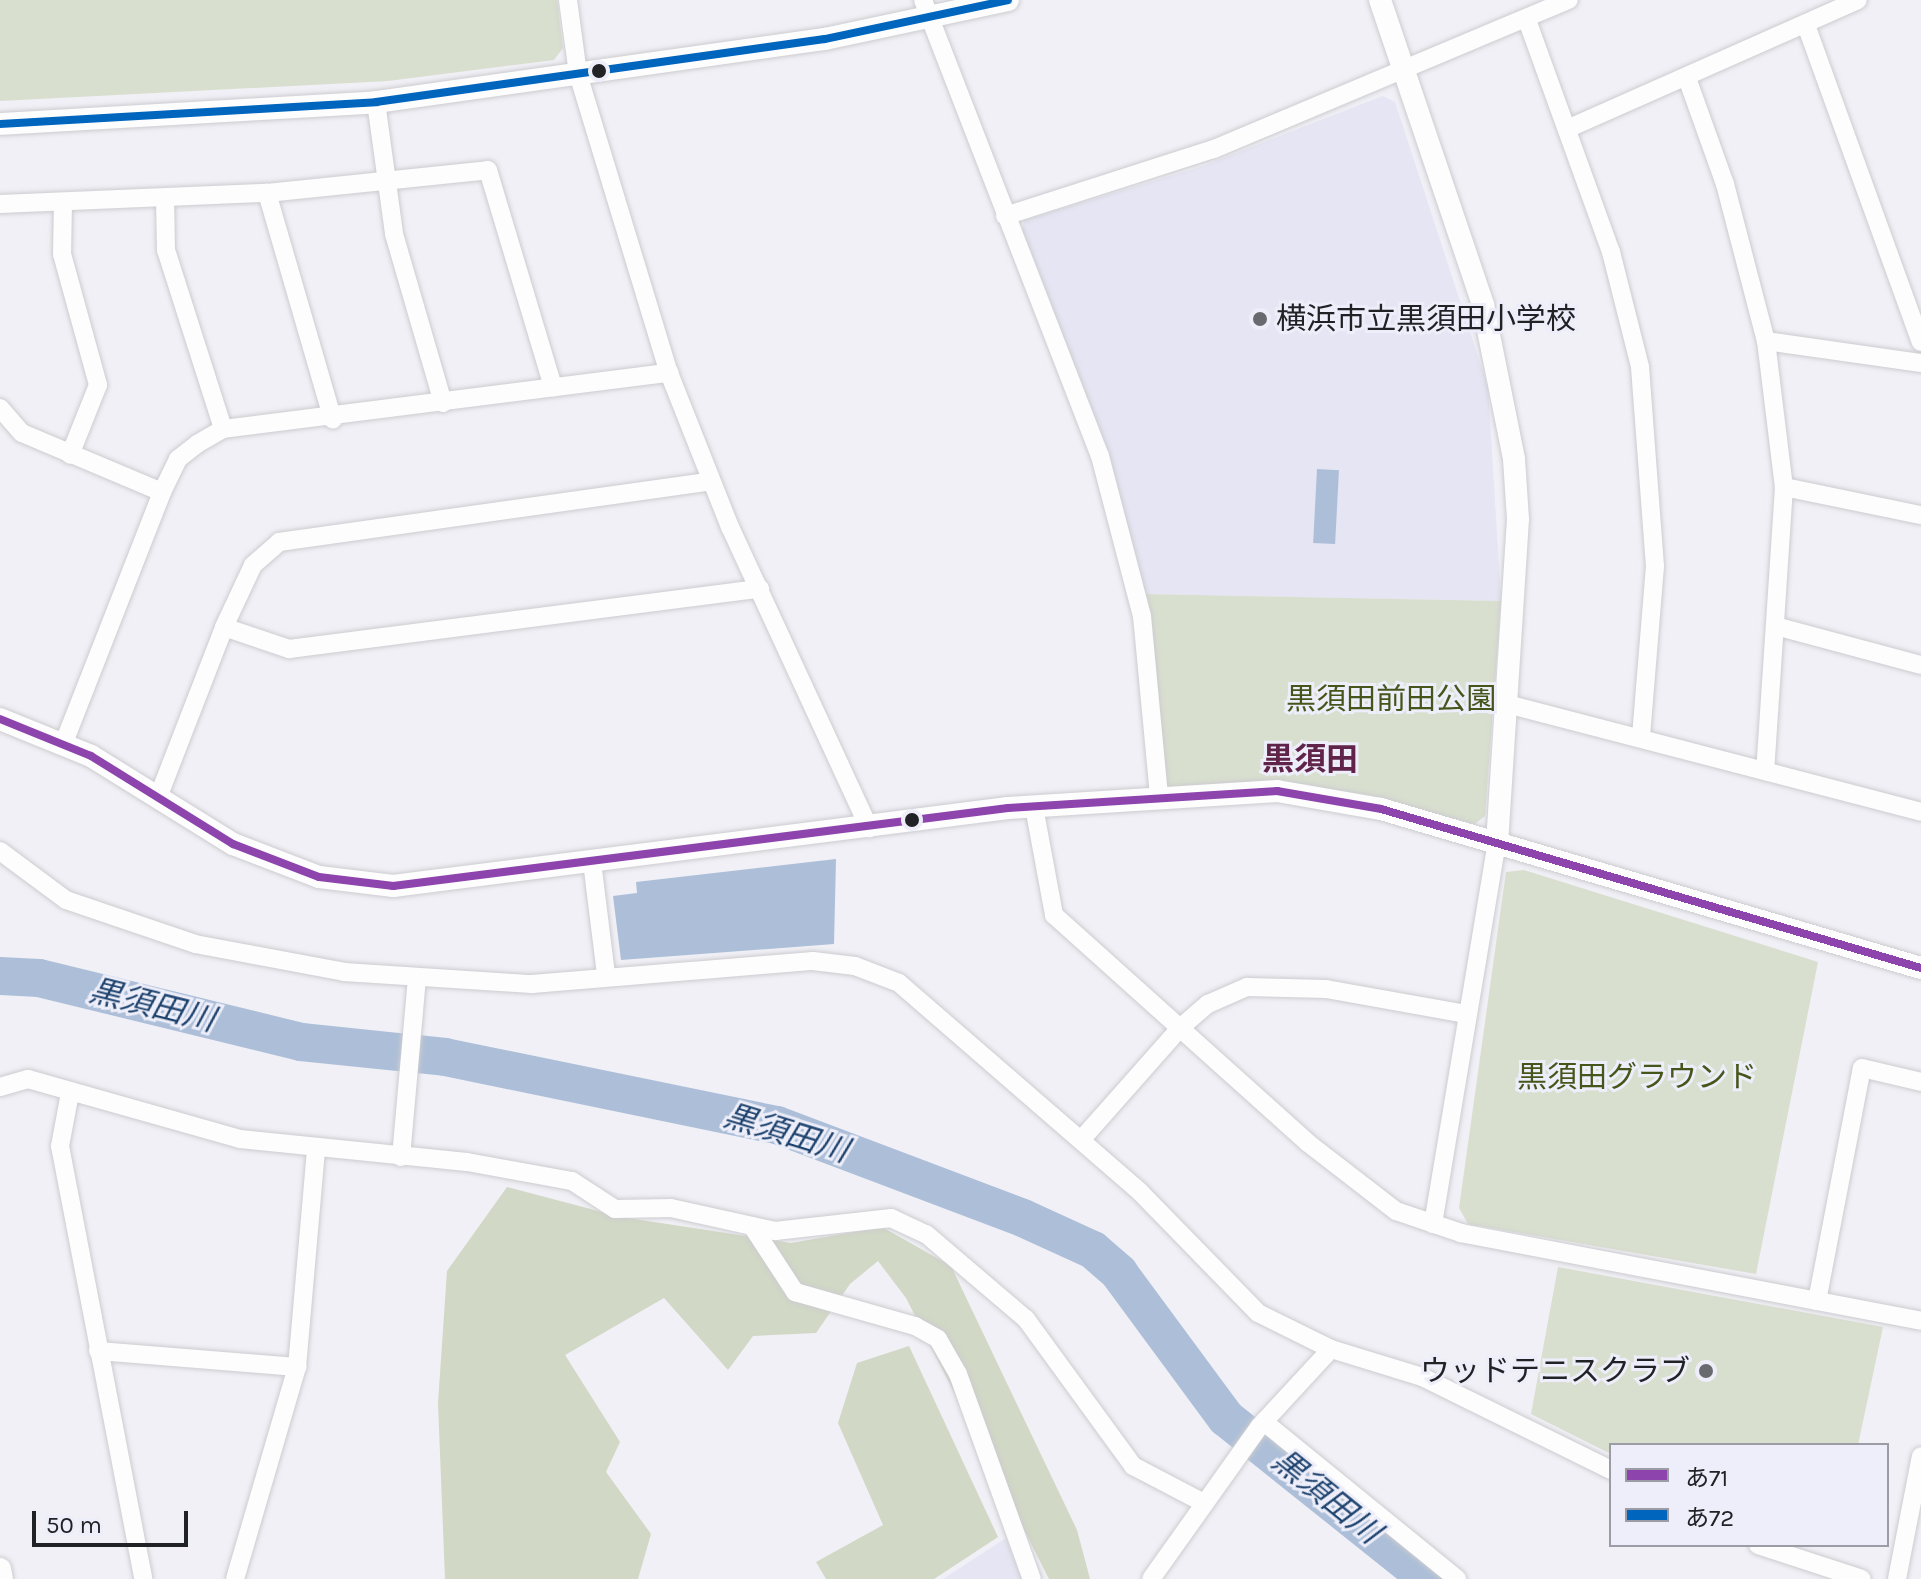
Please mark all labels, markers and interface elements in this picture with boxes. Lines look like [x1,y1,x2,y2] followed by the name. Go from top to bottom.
[591,63,607,79] unlabelled marker
[1276,301,1576,337] place label: 横浜市立黒須田小学校
[1251,310,1269,328] marker: 横浜市立黒須田小学校
[1286,681,1496,717] park label: 黒須田前田公園
[1262,741,1358,779] district label: 黒須田
[904,812,920,828] unlabelled marker
[85,972,219,1040] water label: 黒須田川
[1517,1059,1757,1095] park label: 黒須田グラウンド
[719,1097,853,1171] water label: 黒須田川
[1420,1353,1690,1389] place label: ウッドテニスクラブ
[1697,1362,1715,1380] marker: ウッドテニスクラブ
[1264,1442,1388,1552] water label: 黒須田川
[1609,1443,1889,1547] legend
[1685,1464,1728,1492] text: あ71
[36,1495,192,1545] scale bar
[1685,1504,1734,1532] text: あ72
[46,1511,102,1539] text: 50 m

